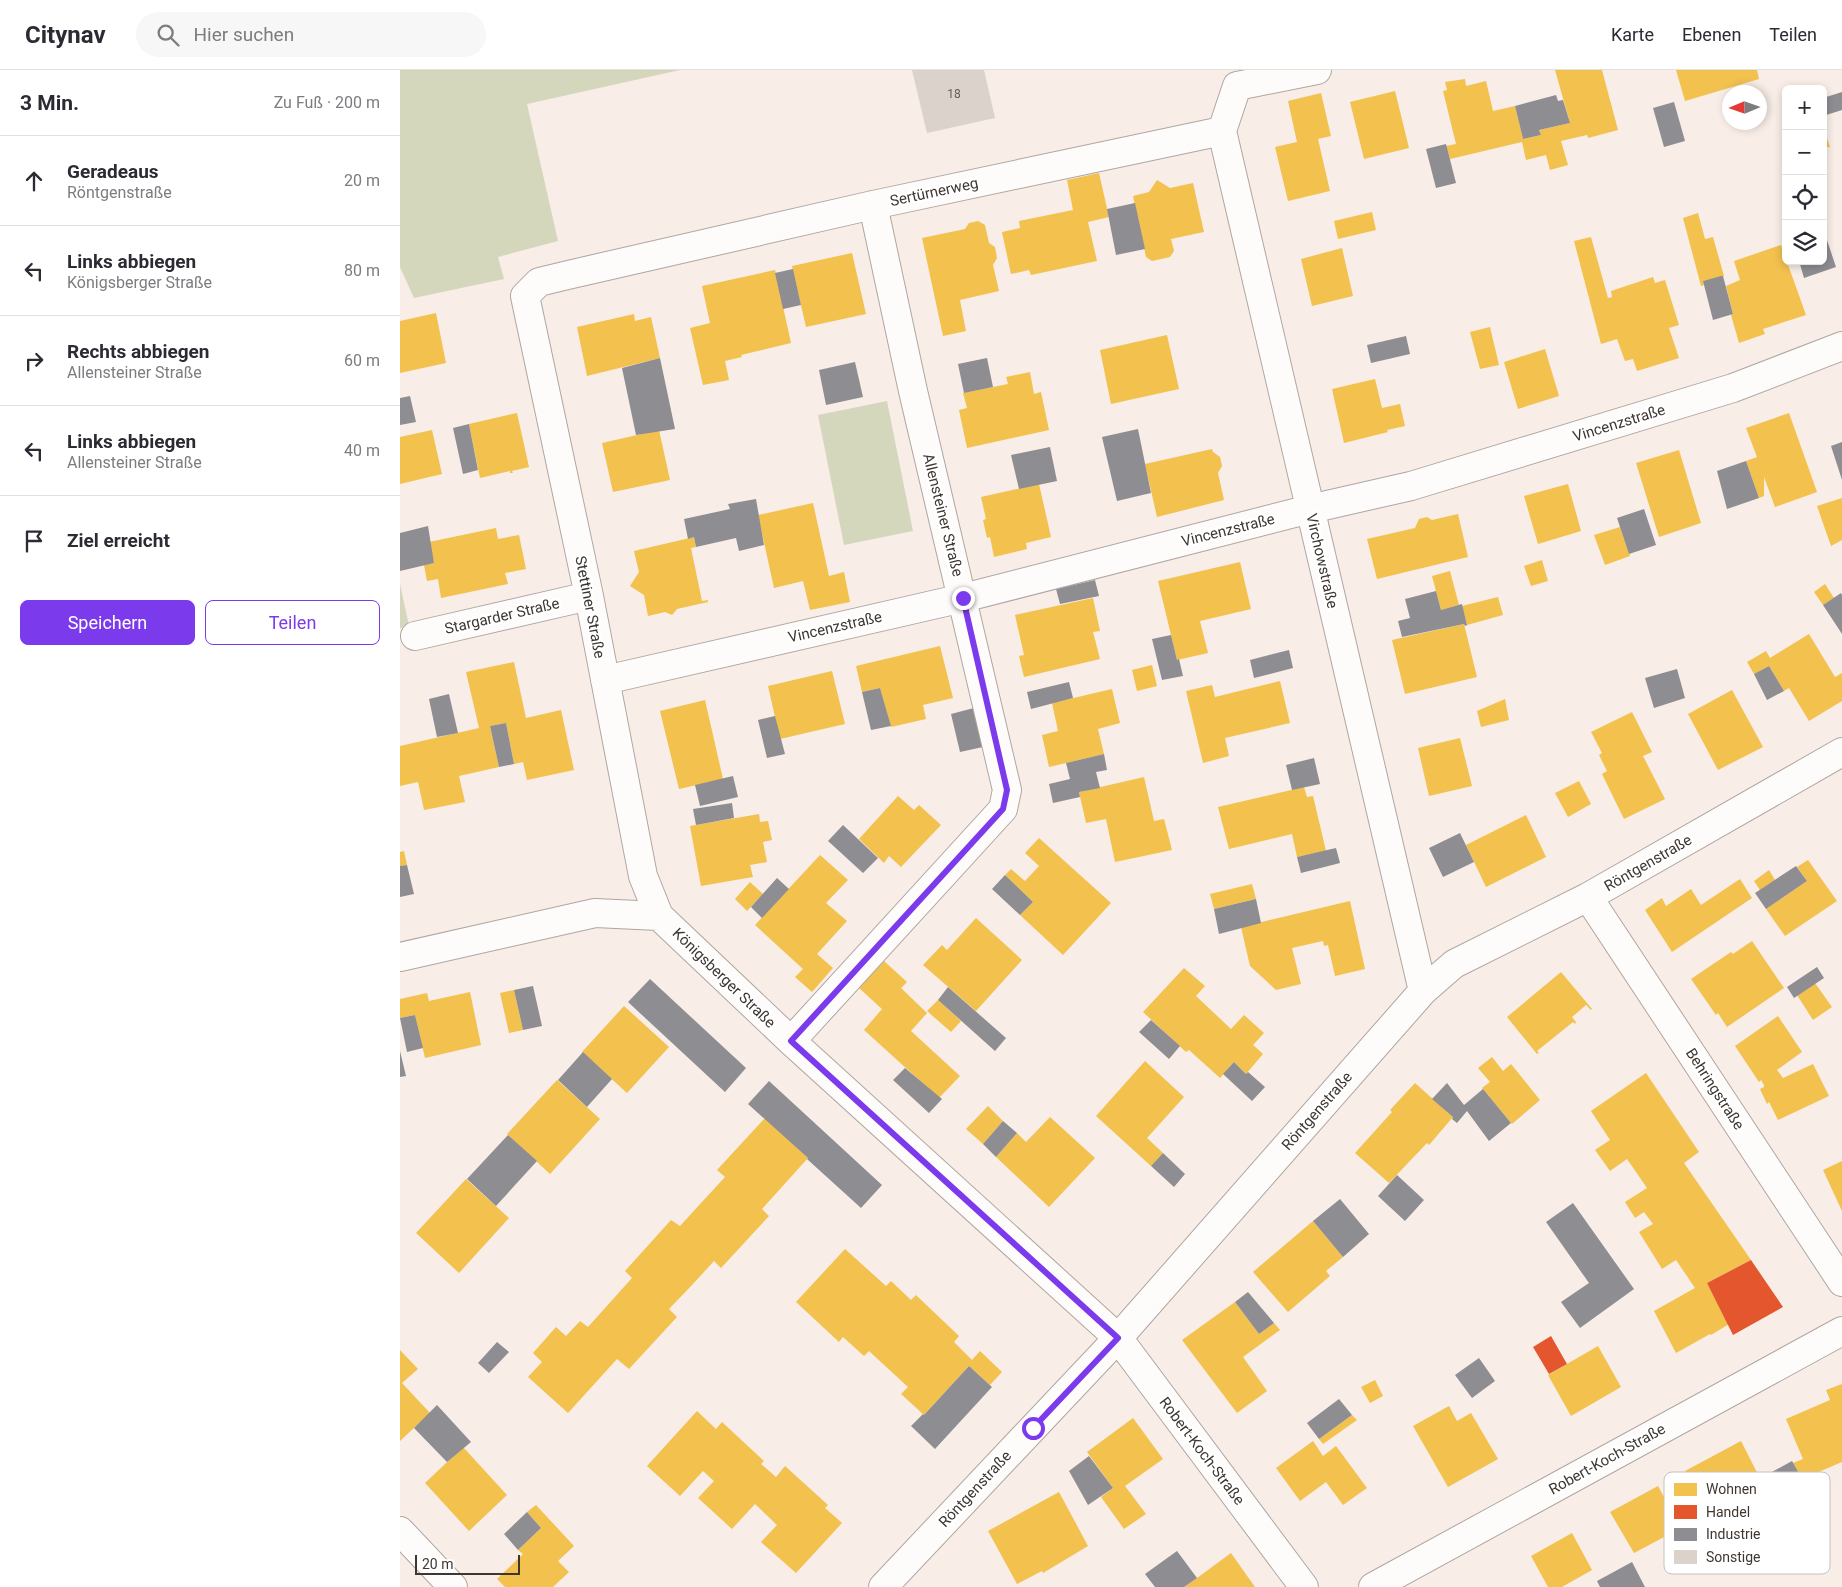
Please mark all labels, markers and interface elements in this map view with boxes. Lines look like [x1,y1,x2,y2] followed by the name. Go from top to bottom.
[136,12,486,57] search box
[25,21,106,49] text: Citynav
[154,21,182,49] icon: search
[194,23,294,46] text: Hier suchen
[1611,24,1654,45] text: Karte
[1682,24,1741,45] text: Ebenen
[1769,24,1817,45] text: Teilen
[1722,85,1767,130] north arrow
[1782,85,1827,265] map controls
[1782,85,1827,130] button: +
[947,87,961,101] house number: 18
[20,91,79,115] text: 3 Min.
[274,93,380,112] text: Zu Fuß · 200 m
[1782,130,1827,175] button: −
[67,160,159,183] text: Geradeaus
[20,167,48,195] icon: ahead
[344,171,380,190] text: 20 m
[888,174,980,210] street label: Sertürnerweg
[1782,175,1827,220] button: locate
[67,183,172,202] text: Röntgenstraße
[1782,220,1827,265] button: layers
[67,250,196,273] text: Links abbiegen
[20,257,48,285] icon: left
[344,261,380,280] text: 80 m
[67,273,212,292] text: Königsberger Straße
[67,340,209,363] text: Rechts abbiegen
[20,347,48,375] icon: right
[344,351,380,370] text: 60 m
[67,363,202,382] text: Allensteiner Straße
[1571,400,1667,446] street label: Vincenzstraße
[67,430,196,453] text: Links abbiegen
[20,437,48,465] icon: left
[344,441,380,460] text: 40 m
[919,452,967,578] street label: Allensteiner Straße
[67,453,202,472] text: Allensteiner Straße
[1179,510,1277,550] street label: Vincenzstraße
[1302,512,1342,610] street label: Virchowstraße
[20,527,48,555] icon: arrive
[67,529,170,552] text: Ziel erreicht
[571,554,609,660] street label: Stettiner Straße
[952,587,975,610] route end
[443,594,561,638] street label: Stargarder Straße
[20,600,195,645] button: Speichern
[205,600,380,645] button: Teilen
[786,607,884,647] street label: Vincenzstraße
[1601,831,1695,895] street label: Röntgenstraße
[669,924,779,1032] street label: Königsberger Straße
[1682,1045,1748,1133] street label: Behringstraße
[1278,1068,1356,1154] street label: Röntgenstraße
[1156,1394,1248,1509] street label: Robert-Koch-Straße
[1022,1417,1045,1440] route start
[1546,1420,1668,1498] street label: Robert-Koch-Straße
[935,1447,1015,1531] street label: Röntgenstraße
[1664,1472,1830,1574] legend
[1706,1481,1757,1497] text: Wohnen
[1706,1504,1750,1520] text: Handel
[1706,1526,1761,1542] text: Industrie
[1706,1549,1761,1565] text: Sonstige
[415,1552,520,1575] scale bar
[422,1556,454,1572] text: 20 m

